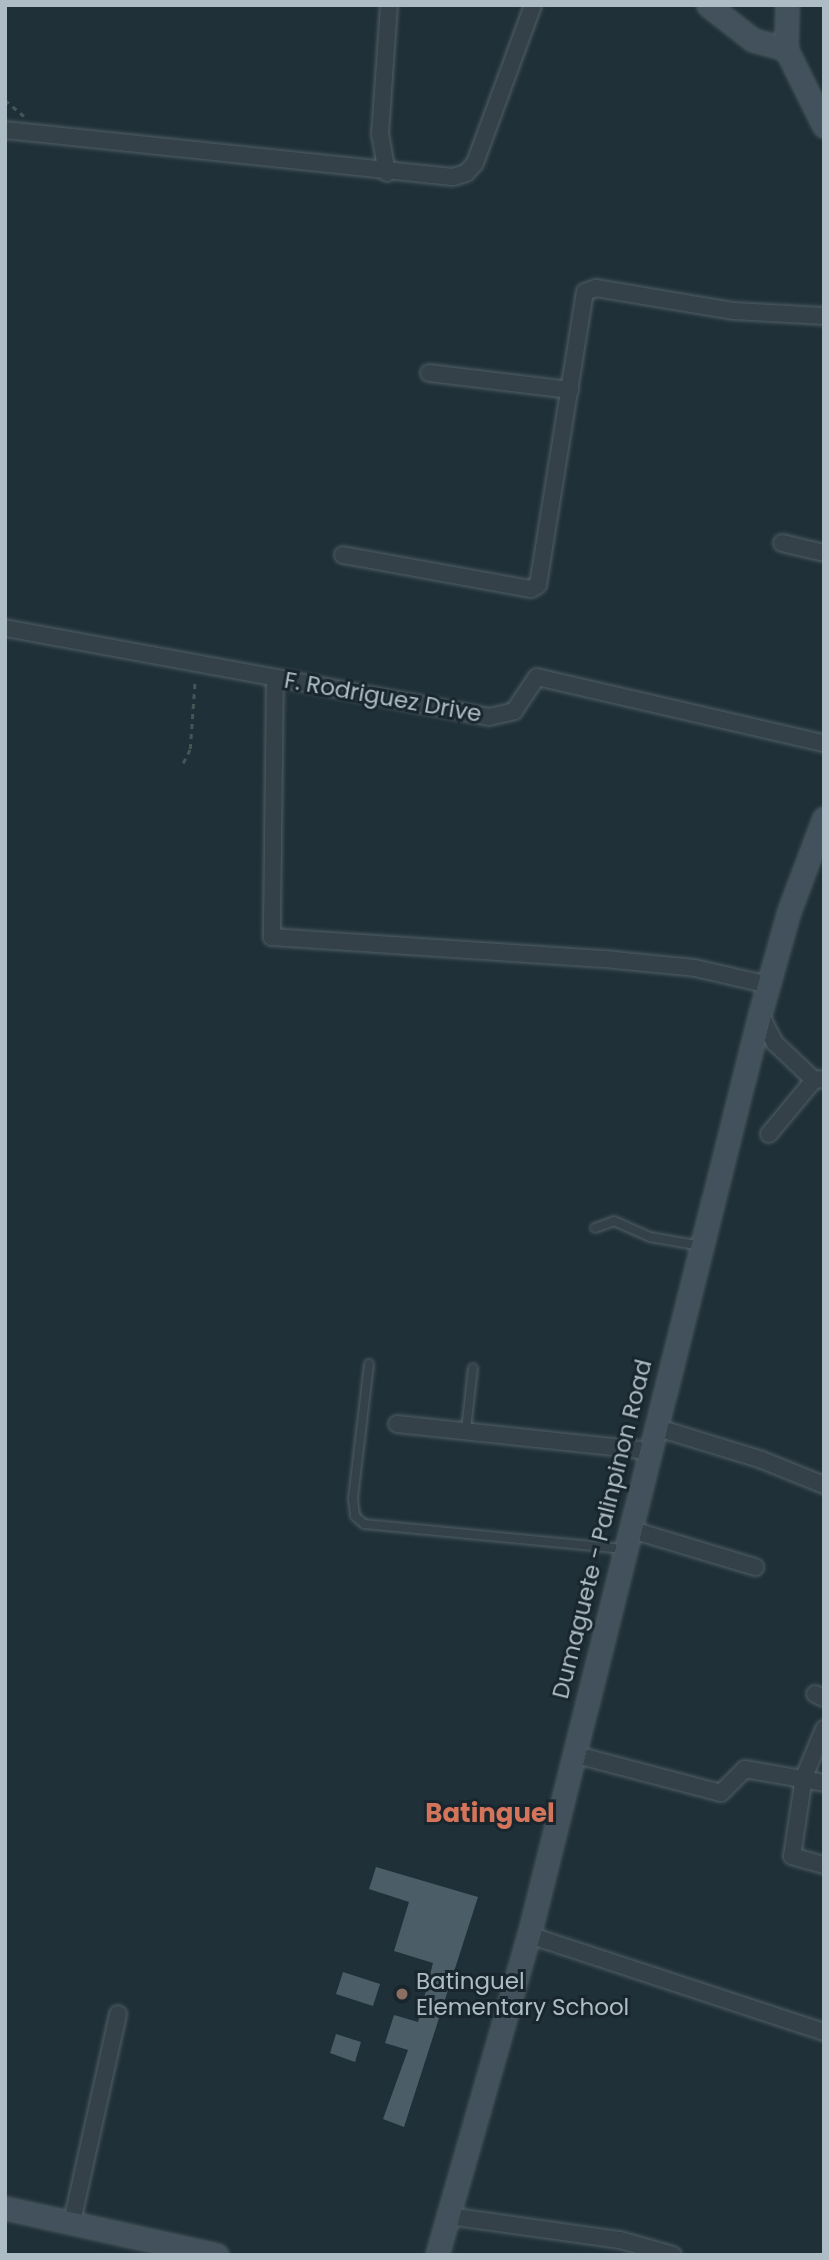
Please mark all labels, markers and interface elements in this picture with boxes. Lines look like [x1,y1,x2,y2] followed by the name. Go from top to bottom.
[282,666,484,728] street label: F. Rodriguez Drive
[546,1357,658,1701] street label: Dumaguete - Palinpinon Road
[425,1798,555,1830] district label: Batinguel
[416,1967,629,2021] place label: Batinguel Elementary School
[394,1986,410,2002] marker: Batinguel Elementary School

